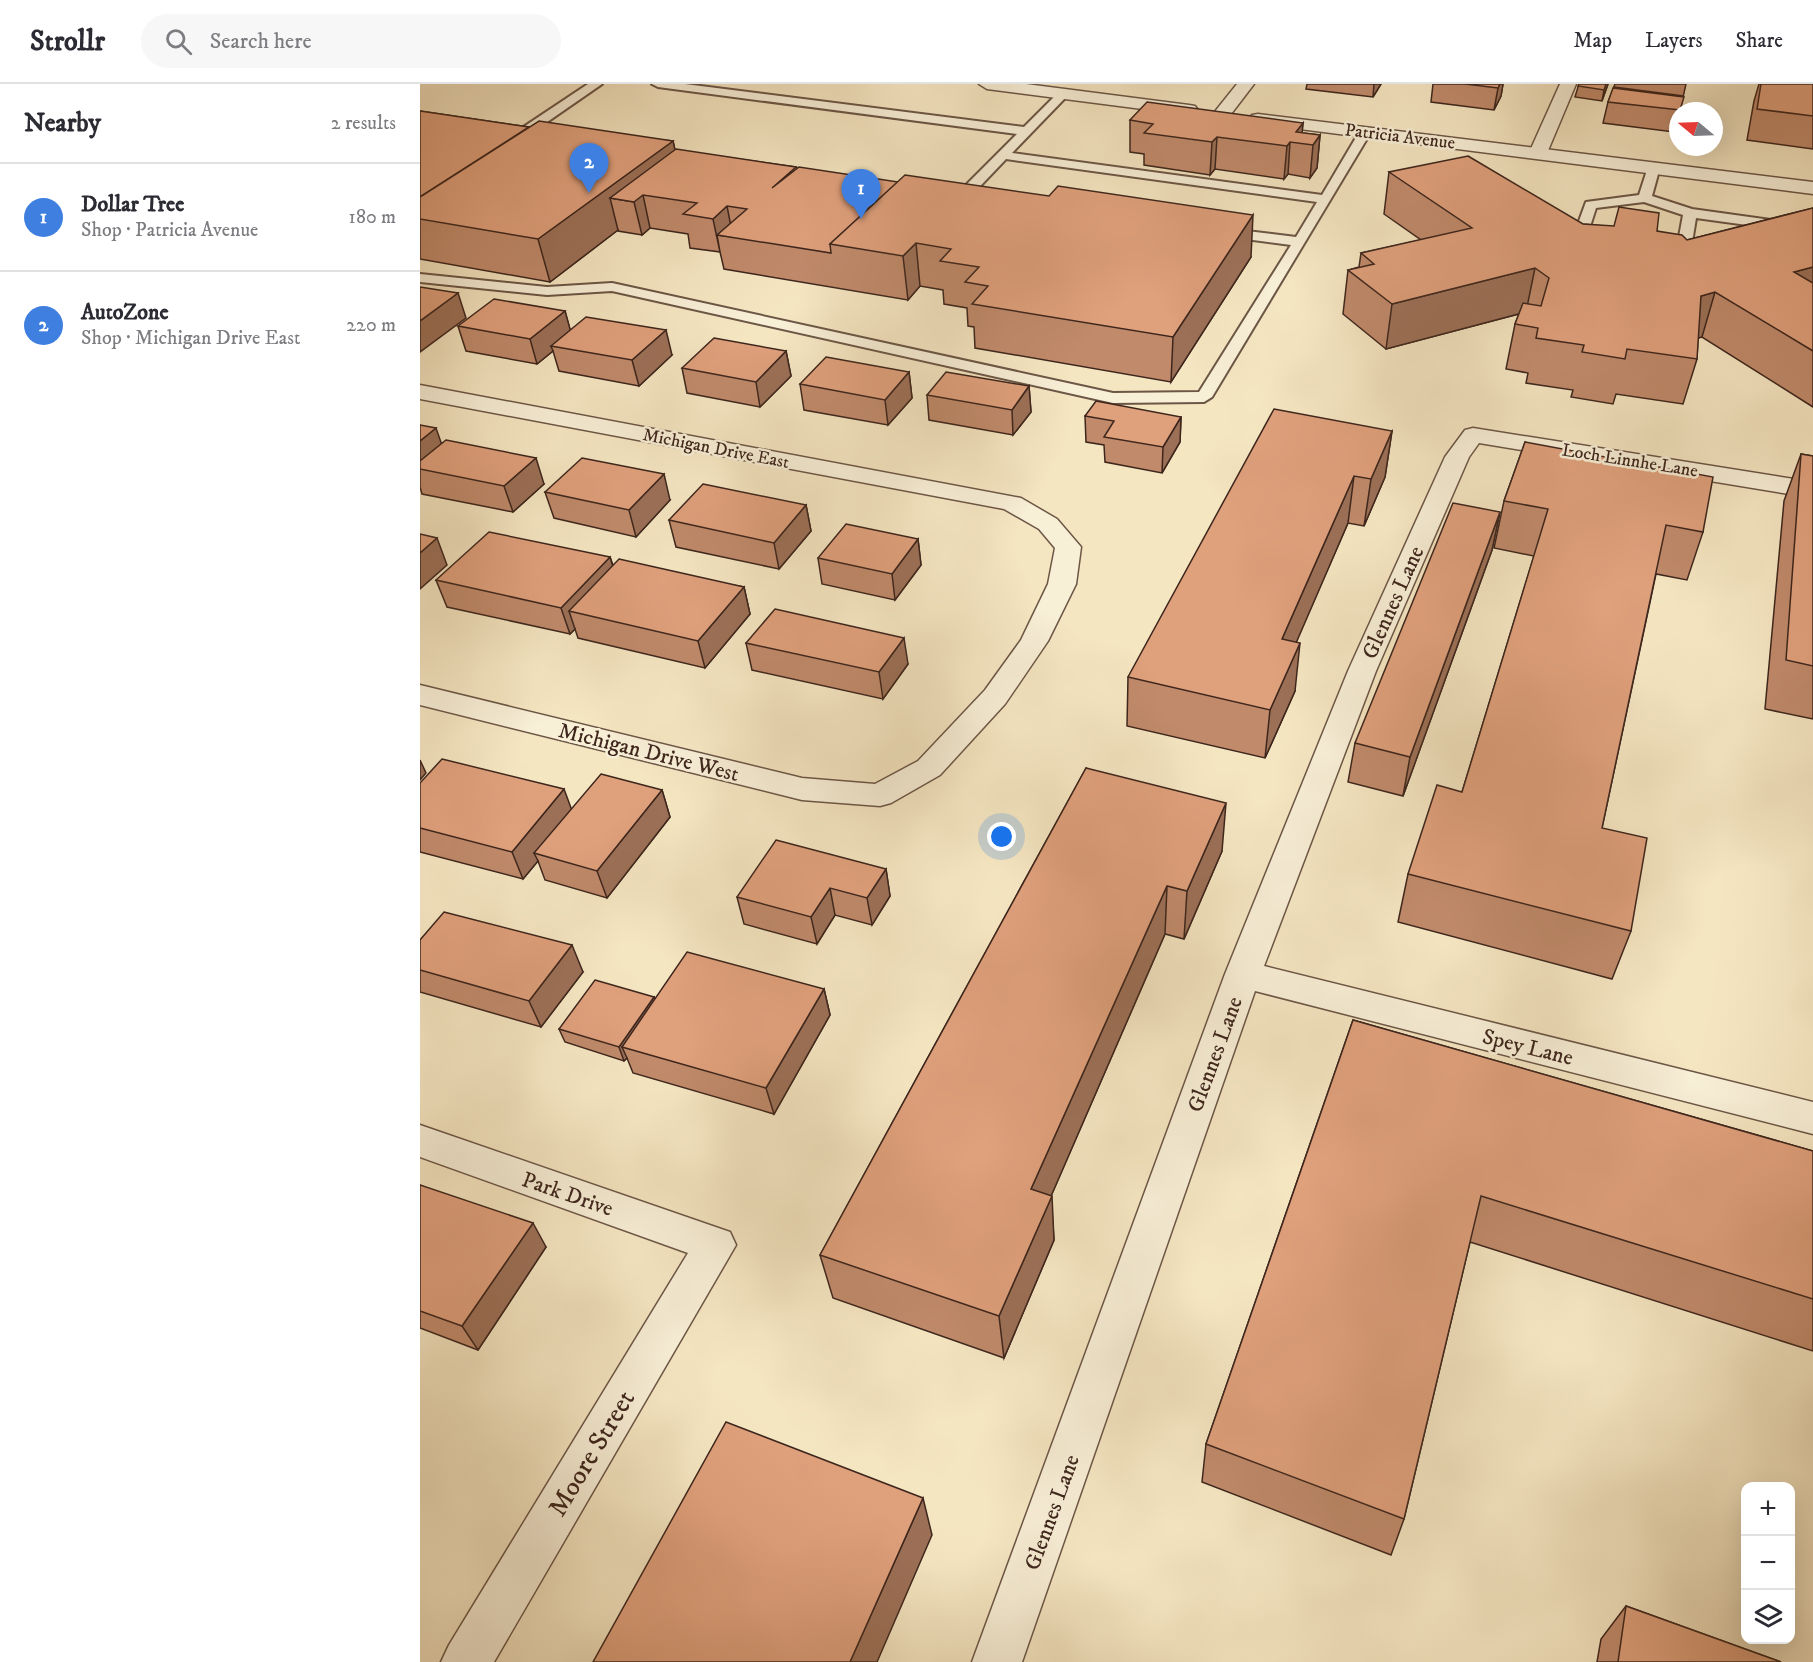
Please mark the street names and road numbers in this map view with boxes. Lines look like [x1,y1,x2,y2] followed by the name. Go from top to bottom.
[1343,119,1456,155] street label: Patricia Avenue
[641,424,791,474] street label: Michigan Drive East
[1560,439,1699,483] street label: Loch Linnhe Lane
[1356,542,1430,663] street label: Glennes Lane
[556,717,742,788] street label: Michigan Drive West
[1182,993,1249,1116] street label: Glennes Lane
[1479,1023,1576,1072] street label: Spey Lane
[518,1166,617,1223] street label: Park Drive
[541,1384,643,1523] street label: Moore Street
[1019,1451,1086,1574] street label: Glennes Lane

